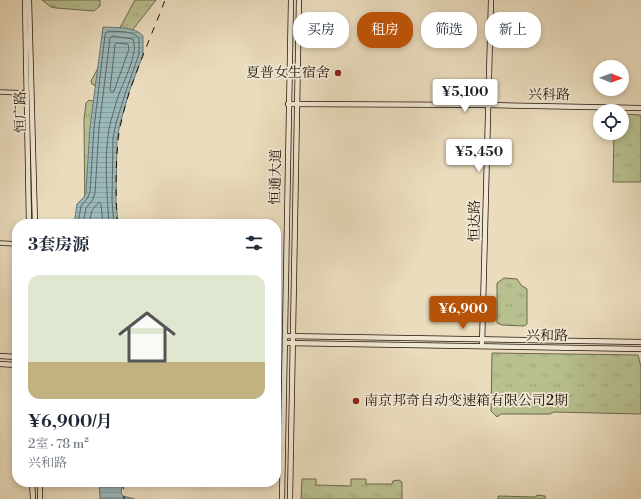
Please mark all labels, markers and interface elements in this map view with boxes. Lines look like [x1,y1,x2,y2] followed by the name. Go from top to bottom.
[293,12,349,48] chip: 买房
[357,12,413,48] chip: 租房
[421,12,477,48] chip: 筛选
[485,12,541,48] chip: 新上
[593,60,629,96] north arrow
[593,60,629,140] map controls
[246,64,330,82] place label: 夏普女生宿舍
[333,68,343,78] marker: 夏普女生宿舍
[432,79,498,113] pin: ¥5,100
[442,84,488,100] text: ¥5,100
[528,86,570,104] street label: 兴科路
[12,91,30,133] street label: 恒广路
[593,104,629,140] button: locate
[446,139,512,173] pin: ¥5,450
[455,144,503,160] text: ¥5,450
[267,149,285,205] street label: 恒通大道
[466,200,484,242] street label: 恒达路
[243,232,265,254] icon: filters
[28,234,89,256] text: 3套房源
[430,296,496,330] pin: ¥6,900
[111,301,183,373] icon: home
[438,301,488,317] text: ¥6,900
[526,327,568,345] street label: 兴和路
[364,392,568,410] place label: 南京邦奇自动变速箱有限公司2期
[351,396,361,406] marker: 南京邦奇自动变速箱有限公司2期
[28,411,113,433] text: ¥6,900/月
[28,436,89,452] text: 2室 · 78 m²
[28,455,67,471] text: 兴和路

